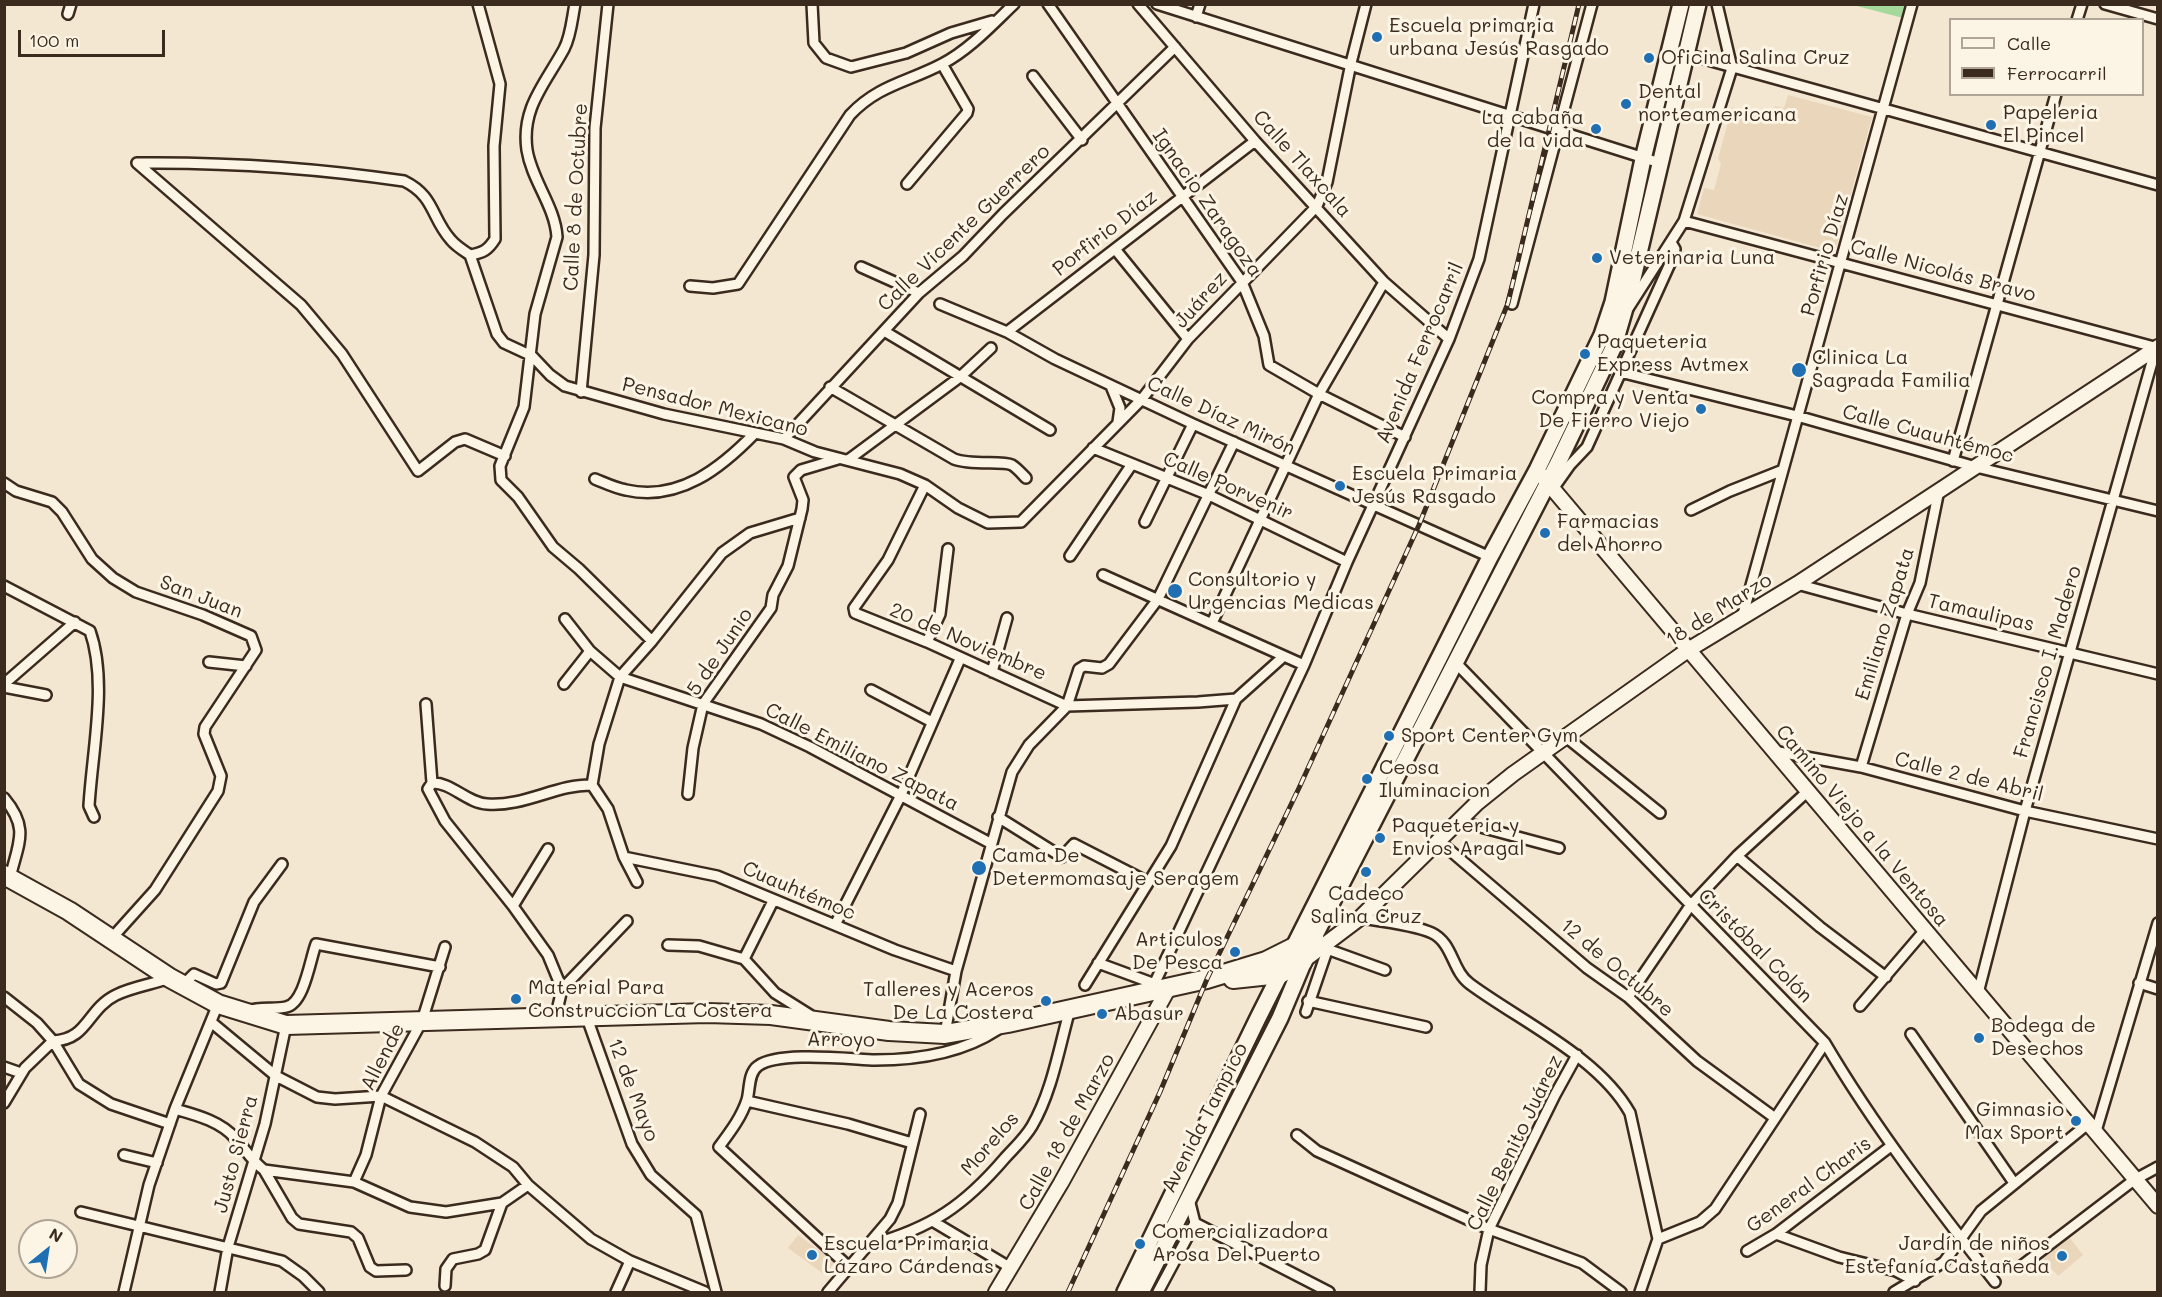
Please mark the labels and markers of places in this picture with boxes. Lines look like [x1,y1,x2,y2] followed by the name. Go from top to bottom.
[1389,14,1609,61] place label: Escuela primaria urbana Jesús Rasgado
[1370,30,1384,44] marker: Escuela primaria urbana Jesús Rasgado
[1661,46,1850,70] place label: Oficina Salina Cruz
[1642,51,1656,65] marker: Oficina Salina Cruz
[1638,80,1797,127] place label: Dental norteamericana
[1619,97,1633,111] marker: Dental norteamericana
[2003,101,2098,148] place label: Papeleria El Pincel
[1482,106,1584,153] place label: La cabaña de la vida
[1984,118,1998,132] marker: Papeleria El Pincel
[1589,122,1603,136] marker: La cabaña de la vida
[1609,246,1775,270] place label: Veterinaria Luna
[1590,251,1604,265] marker: Veterinaria Luna
[1597,330,1749,377] place label: Paqueteria Express Avtmex
[1812,346,1971,393] place label: Clinica La Sagrada Familia
[1578,347,1592,361] marker: Paqueteria Express Avtmex
[1790,361,1808,379] marker: Clinica La Sagrada Familia
[1531,386,1689,433] place label: Compra y Venta De Fierro Viejo
[1694,402,1708,416] marker: Compra y Venta De Fierro Viejo
[1352,462,1518,509] place label: Escuela Primaria Jesús Rasgado
[1333,479,1347,493] marker: Escuela Primaria Jesús Rasgado
[1557,510,1662,557] place label: Farmacias del Ahorro
[1538,526,1552,540] marker: Farmacias del Ahorro
[1188,568,1374,615] place label: Consultorio y Urgencias Medicas
[1166,582,1184,600] marker: Consultorio y Urgencias Medicas
[1401,724,1578,748] place label: Sport Center Gym
[1382,729,1396,743] marker: Sport Center Gym
[1379,756,1490,803] place label: Ceosa Iluminacion
[1360,772,1374,786] marker: Ceosa Iluminacion
[1392,814,1525,861] place label: Paqueteria y Envios Aragal
[1373,831,1387,845] marker: Paqueteria y Envios Aragal
[992,844,1239,891] place label: Cama De Determomasaje Seragem
[970,859,988,877] marker: Cama De Determomasaje Seragem
[1359,865,1373,879] marker: Cadeco Salina Cruz
[1310,882,1422,929] place label: Cadeco Salina Cruz
[1132,928,1223,975] place label: Articulos De Pesca
[1228,945,1242,959] marker: Articulos De Pesca
[528,976,773,1023] place label: Material Para Construccion La Costera
[863,978,1034,1025] place label: Talleres y Aceros De La Costera
[509,992,523,1006] marker: Material Para Construccion La Costera
[1039,994,1053,1008] marker: Talleres y Aceros De La Costera
[1114,1002,1184,1026] place label: Abasur
[1095,1007,1109,1021] marker: Abasur
[1991,1014,2096,1061] place label: Bodega de Desechos
[1972,1031,1986,1045] marker: Bodega de Desechos
[1965,1098,2064,1145] place label: Gimnasio Max Sport
[2069,1114,2083,1128] marker: Gimnasio Max Sport
[1152,1220,1329,1267] place label: Comercializadora Arosa Del Puerto
[824,1232,994,1279] place label: Escuela Primaria Lázaro Cárdenas
[1845,1232,2050,1279] place label: Jardín de niños Estefanía Castañeda
[1133,1237,1147,1251] marker: Comercializadora Arosa Del Puerto
[805,1248,819,1262] marker: Escuela Primaria Lázaro Cárdenas
[2055,1249,2069,1263] marker: Jardín de niños Estefanía Castañeda

